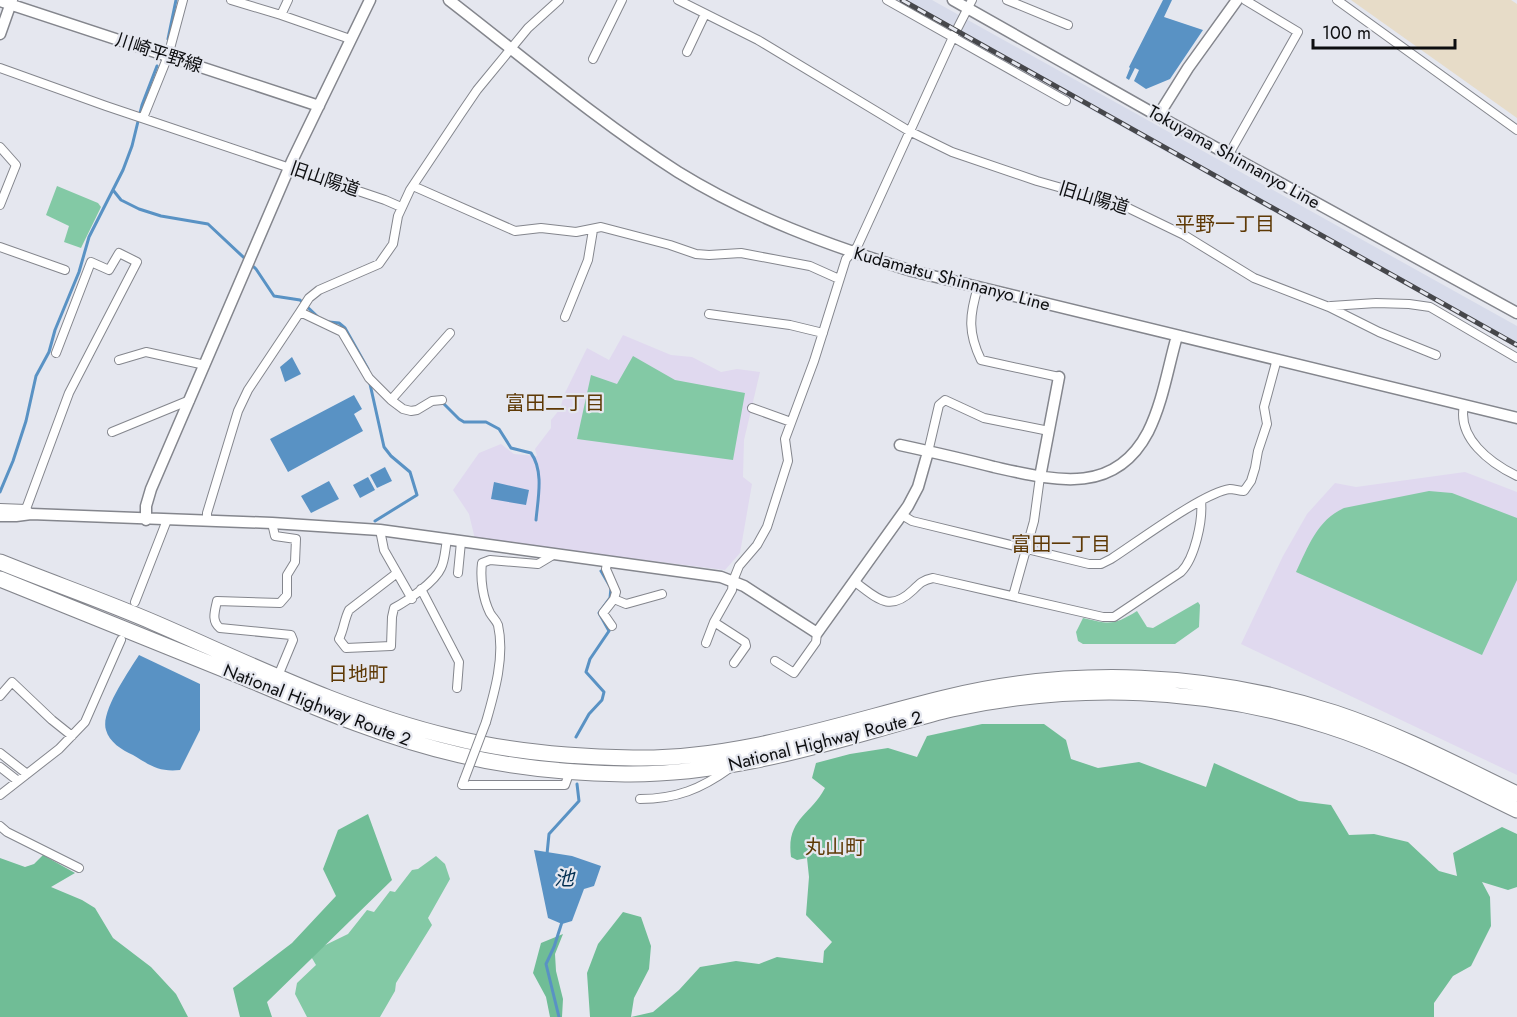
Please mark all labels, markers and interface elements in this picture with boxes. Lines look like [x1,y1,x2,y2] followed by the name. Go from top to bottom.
[1313,12,1456,50] scale bar
[1322,20,1371,46] text: 100 m
[112,27,206,79] street label: 川崎平野線
[1143,99,1325,215] street label: Tokuyama Shinnanyo Line
[287,155,363,203] street label: 旧山陽道
[1056,175,1132,221] street label: 旧山陽道
[1175,210,1275,239] district label: 平野一丁目
[851,240,1053,318] street label: Kudamatsu Shinnanyo Line
[505,389,605,418] district label: 富田二丁目
[1011,530,1111,559] district label: 富田一丁目
[219,657,415,753] street label: National Highway Route 2
[328,660,388,689] district label: 日地町
[725,704,925,778] street label: National Highway Route 2
[805,833,865,862] district label: 丸山町
[554,864,576,893] water label: 池

